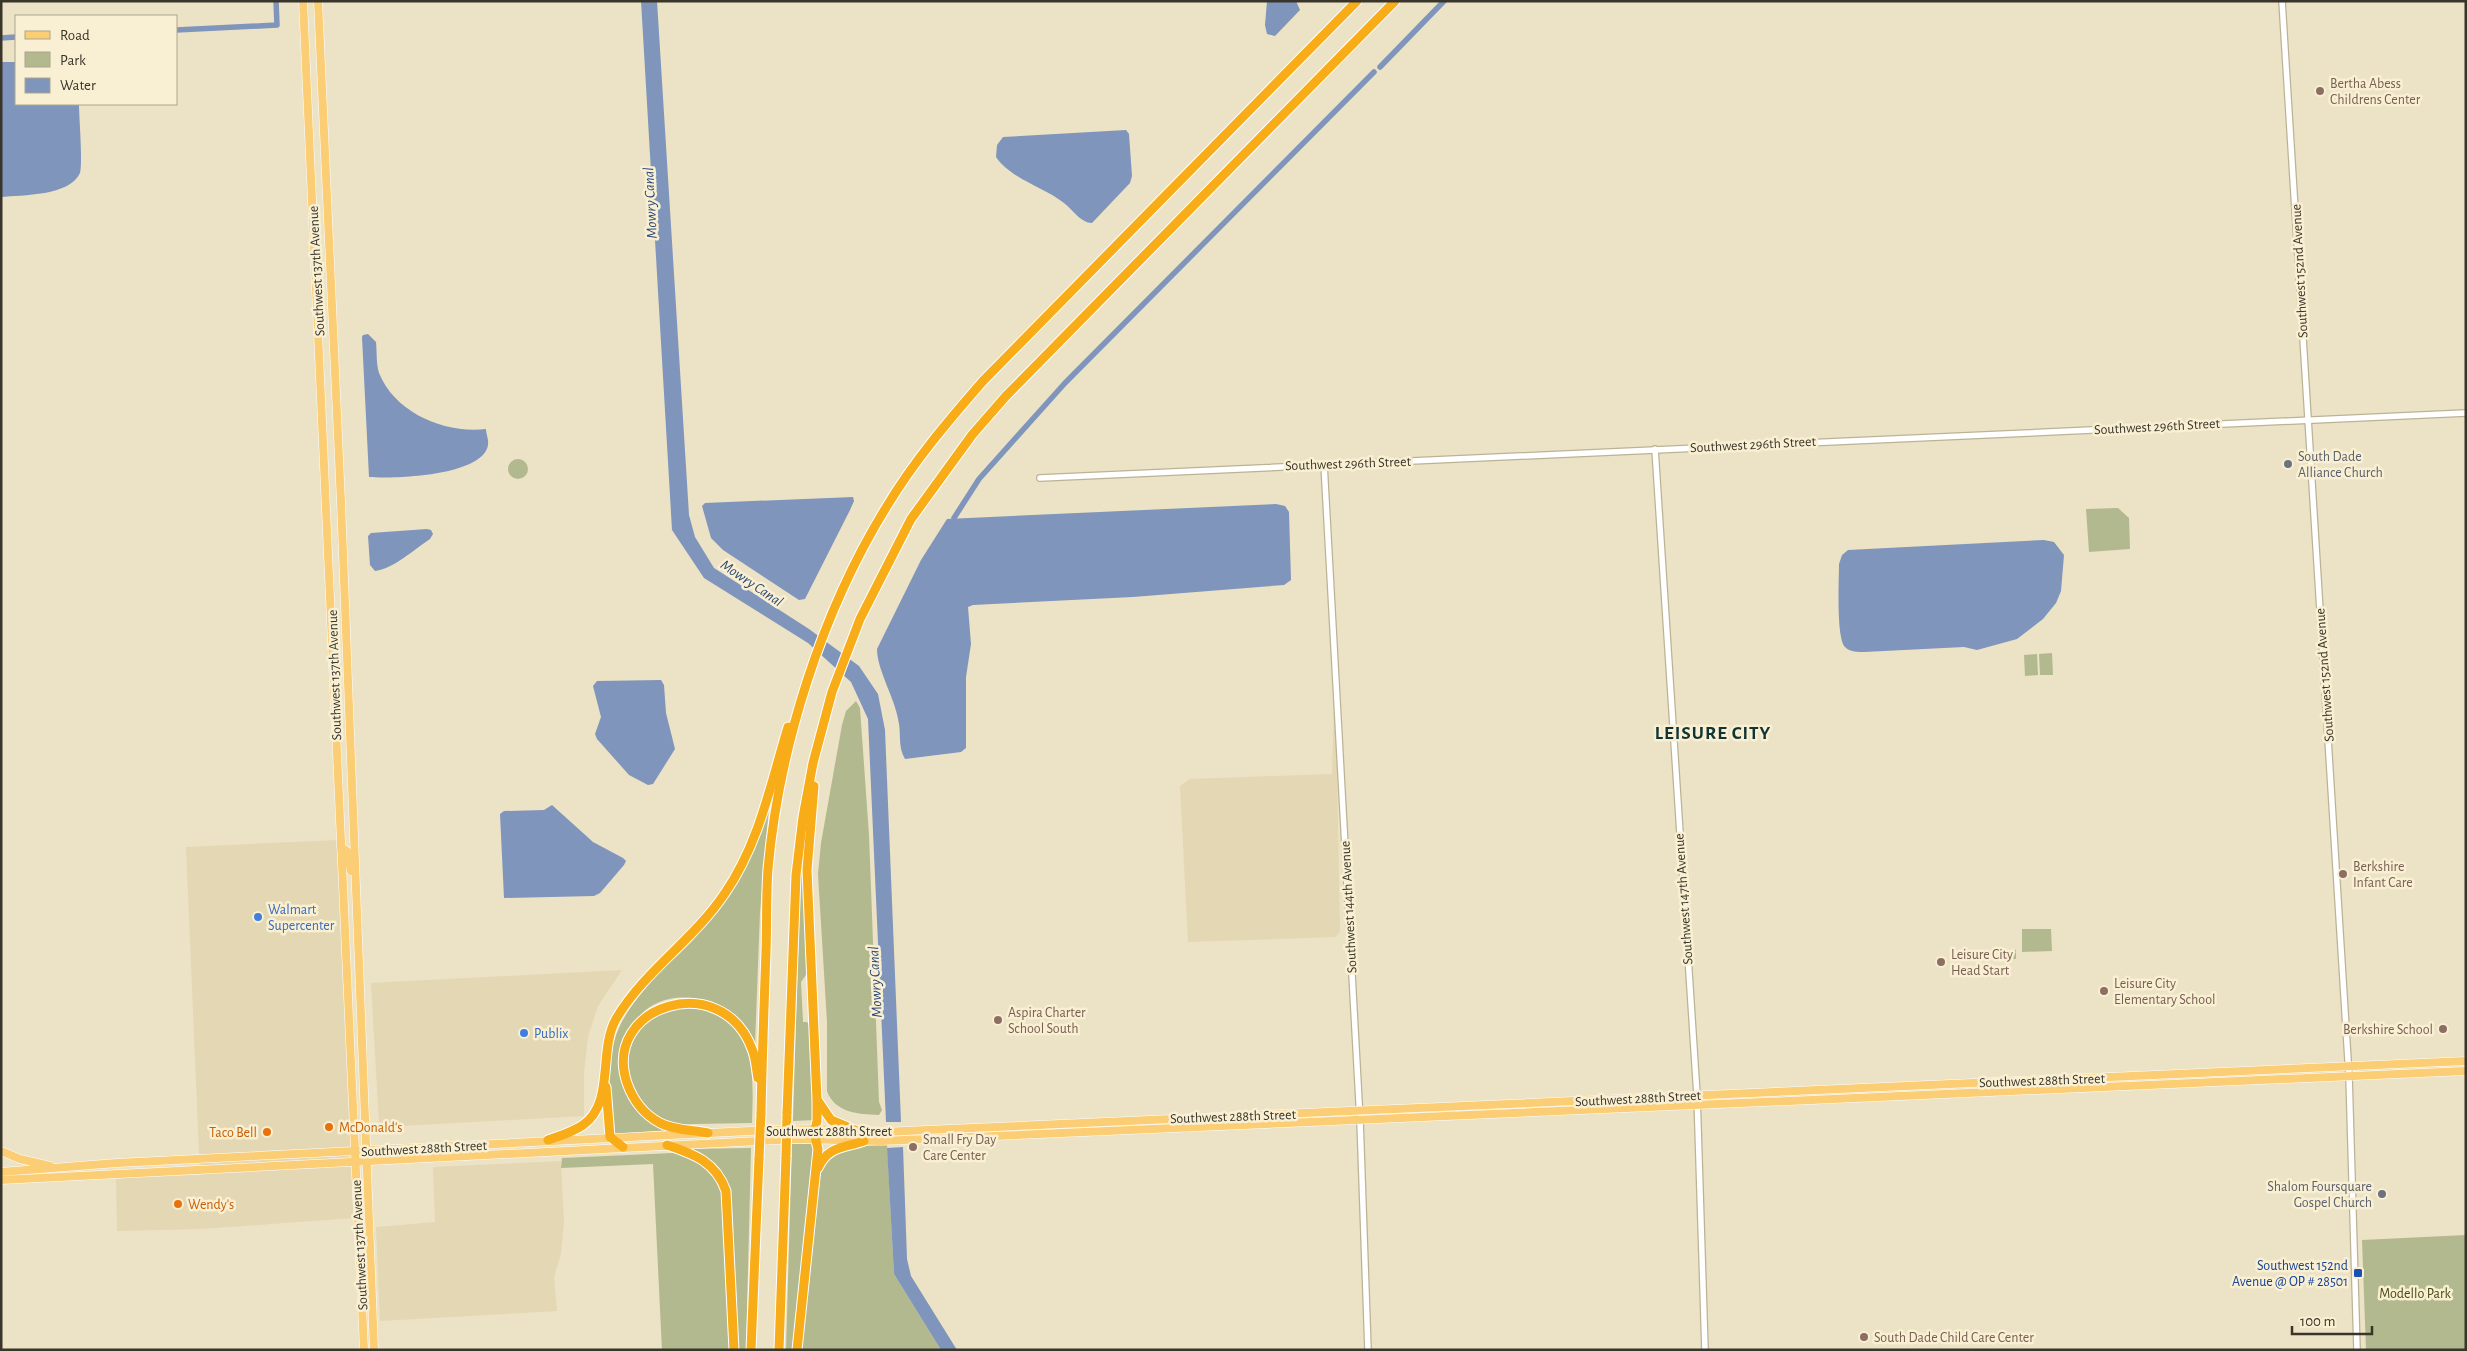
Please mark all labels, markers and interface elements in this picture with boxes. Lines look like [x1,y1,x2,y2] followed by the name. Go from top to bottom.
[15,15,178,105] legend
[60,28,90,43] text: Road
[60,53,86,68] text: Park
[2330,77,2421,107] place label: Bertha Abess Childrens Center
[60,78,96,93] text: Water
[2314,85,2326,97] marker: Bertha Abess Childrens Center
[641,166,660,239] water label: Mowry Canal
[2289,204,2310,338] street label: Southwest 152nd Avenue
[307,205,327,337] street label: Southwest 137th Avenue
[2094,417,2221,437] street label: Southwest 296th Street
[1690,435,1817,455] street label: Southwest 296th Street
[2298,450,2383,480] place label: South Dade Alliance Church
[1285,455,1412,473] street label: Southwest 296th Street
[2282,458,2294,470] marker: South Dade Alliance Church
[718,557,786,610] water label: Mowry Canal
[2313,608,2337,742] street label: Southwest 152nd Avenue
[326,609,344,741] street label: Southwest 137th Avenue
[1655,724,1771,743] district label: LEISURE CITY
[1672,833,1696,965] street label: Southwest 147th Avenue
[1339,840,1359,974] street label: Southwest 144th Avenue
[2353,860,2413,890] place label: Berkshire Infant Care
[2337,868,2349,880] marker: Berkshire Infant Care
[268,903,335,933] place label: Walmart Supercenter
[252,911,264,923] marker: Walmart Supercenter
[866,945,885,1018] water label: Mowry Canal
[1951,948,2013,978] place label: Leisure City Head Start
[1935,956,1947,968] marker: Leisure City Head Start
[2114,977,2216,1007] place label: Leisure City Elementary School
[2098,985,2110,997] marker: Leisure City Elementary School
[1008,1006,1086,1036] place label: Aspira Charter School South
[992,1014,1004,1026] marker: Aspira Charter School South
[2343,1023,2433,1037] place label: Berkshire School
[2437,1023,2449,1035] marker: Berkshire School
[518,1027,530,1039] marker: Publix
[534,1027,568,1041] place label: Publix
[1979,1072,2106,1090] street label: Southwest 288th Street
[1575,1089,1702,1109] street label: Southwest 288th Street
[1170,1108,1297,1126] street label: Southwest 288th Street
[323,1121,335,1133] marker: McDonald's
[339,1121,402,1135] place label: McDonald's
[766,1125,893,1139] street label: Southwest 288th Street
[209,1126,257,1140] place label: Taco Bell
[261,1126,273,1138] marker: Taco Bell
[923,1133,996,1163] place label: Small Fry Day Care Center
[361,1139,488,1159] street label: Southwest 288th Street
[907,1141,919,1153] marker: Small Fry Day Care Center
[350,1179,370,1311] street label: Southwest 137th Avenue
[2267,1180,2372,1210] place label: Shalom Foursquare Gospel Church
[2376,1188,2388,1200] marker: Shalom Foursquare Gospel Church
[172,1198,184,1210] marker: Wendy's
[188,1198,234,1212] place label: Wendy's
[2232,1259,2348,1289] place label: Southwest 152nd Avenue @ OP # 28501
[2352,1267,2364,1279] marker: Southwest 152nd Avenue @ OP # 28501
[2379,1287,2451,1301] park label: Modello Park
[2292,1304,2372,1336] scale bar
[2300,1314,2335,1329] text: 100 m
[1858,1331,1870,1343] marker: South Dade Child Care Center
[1874,1331,2034,1345] place label: South Dade Child Care Center

